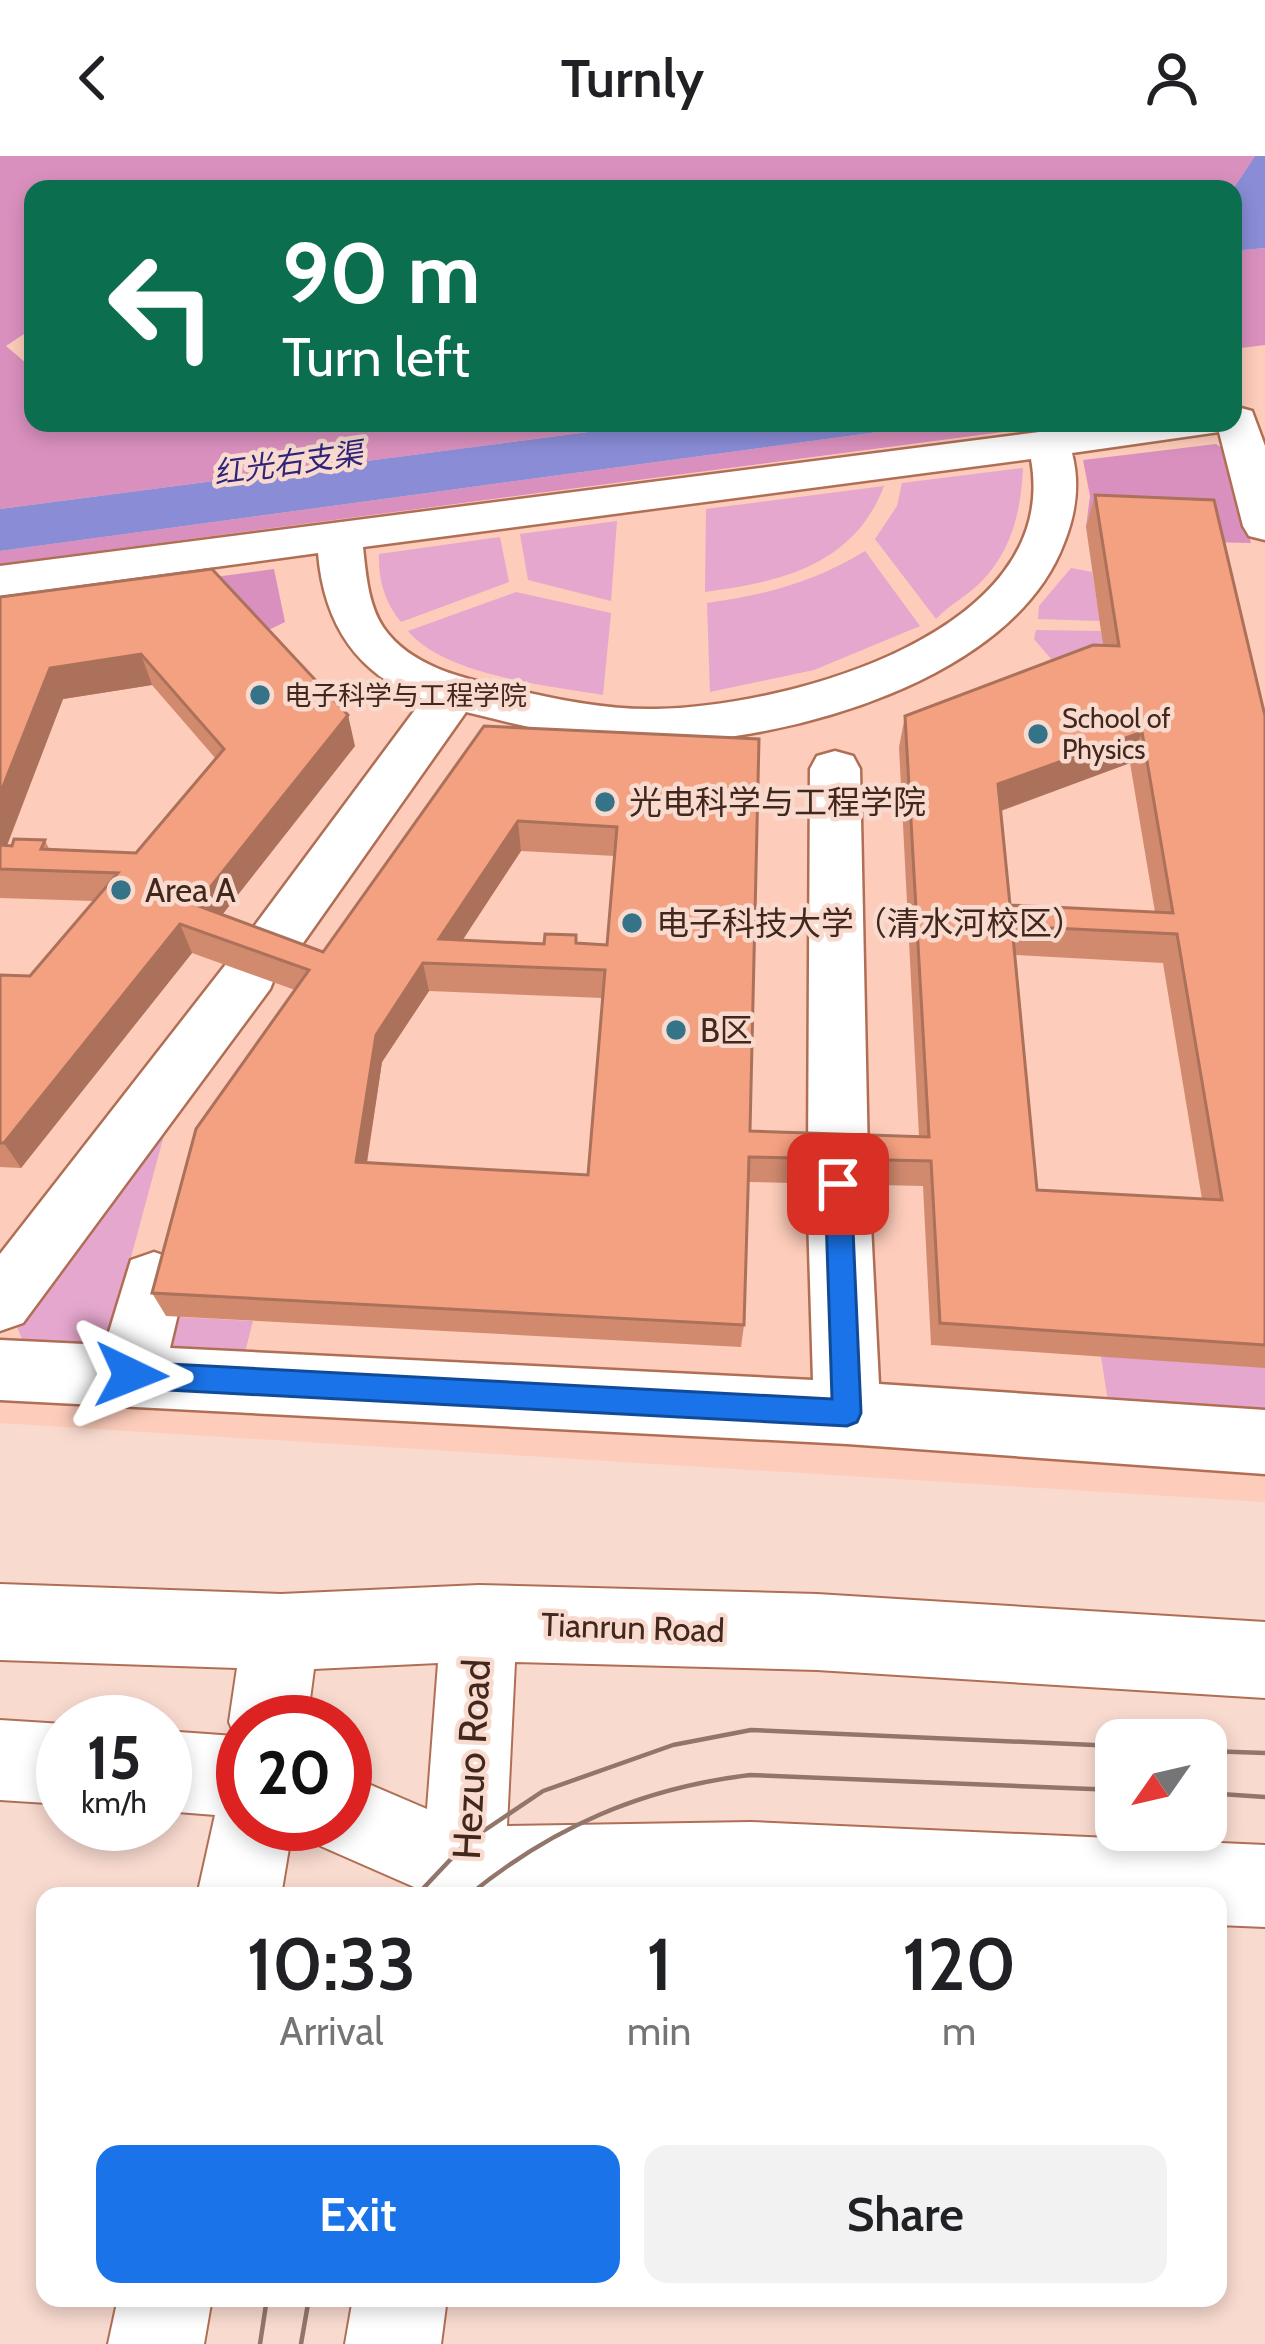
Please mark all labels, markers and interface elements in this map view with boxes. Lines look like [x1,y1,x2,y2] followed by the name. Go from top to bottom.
[60,45,126,111] icon: back
[561,45,704,111] text: Turnly
[1139,45,1205,111] icon: person
[282,222,480,324] text: 90 m
[84,228,240,384] icon: left
[282,324,470,390] text: Turn left
[211,434,369,492] water label: 红光右支渠
[284,679,527,712] place label: 电子科学与工程学院
[247,682,273,708] marker: 电子科学与工程学院
[1062,702,1171,766] place label: School of Physics
[1025,721,1051,747] marker: School of Physics
[629,782,926,822] place label: 光电科学与工程学院
[592,789,618,815] marker: 光电科学与工程学院
[145,870,236,910] place label: Area A
[108,877,134,903] marker: Area A
[656,903,1085,943] place label: 电子科技大学（清水河校区）
[619,910,645,936] marker: 电子科技大学（清水河校区）
[700,1010,753,1050] place label: B区
[663,1017,689,1043] marker: B区
[787,1133,889,1235] pin
[805,1151,871,1217] icon: arrive
[68,1312,194,1438] position arrow
[540,1604,726,1650] street label: Tianrun Road
[442,1658,500,1860] street label: Hezuo Road
[216,1695,372,1851] speed limit sign: 20
[1095,1719,1227,1851] north arrow
[1095,1719,1227,1851] map controls
[87,1721,141,1794] text: 15
[81,1784,147,1821] text: km/h
[247,1921,416,2008] text: 10:33
[646,1921,672,2008] text: 1
[902,1921,1016,2008] text: 120
[280,2007,383,2055] text: Arrival
[627,2007,691,2055] text: min
[942,2007,976,2055] text: m
[96,2145,620,2283] button: Exit
[644,2145,1167,2283] button: Share

